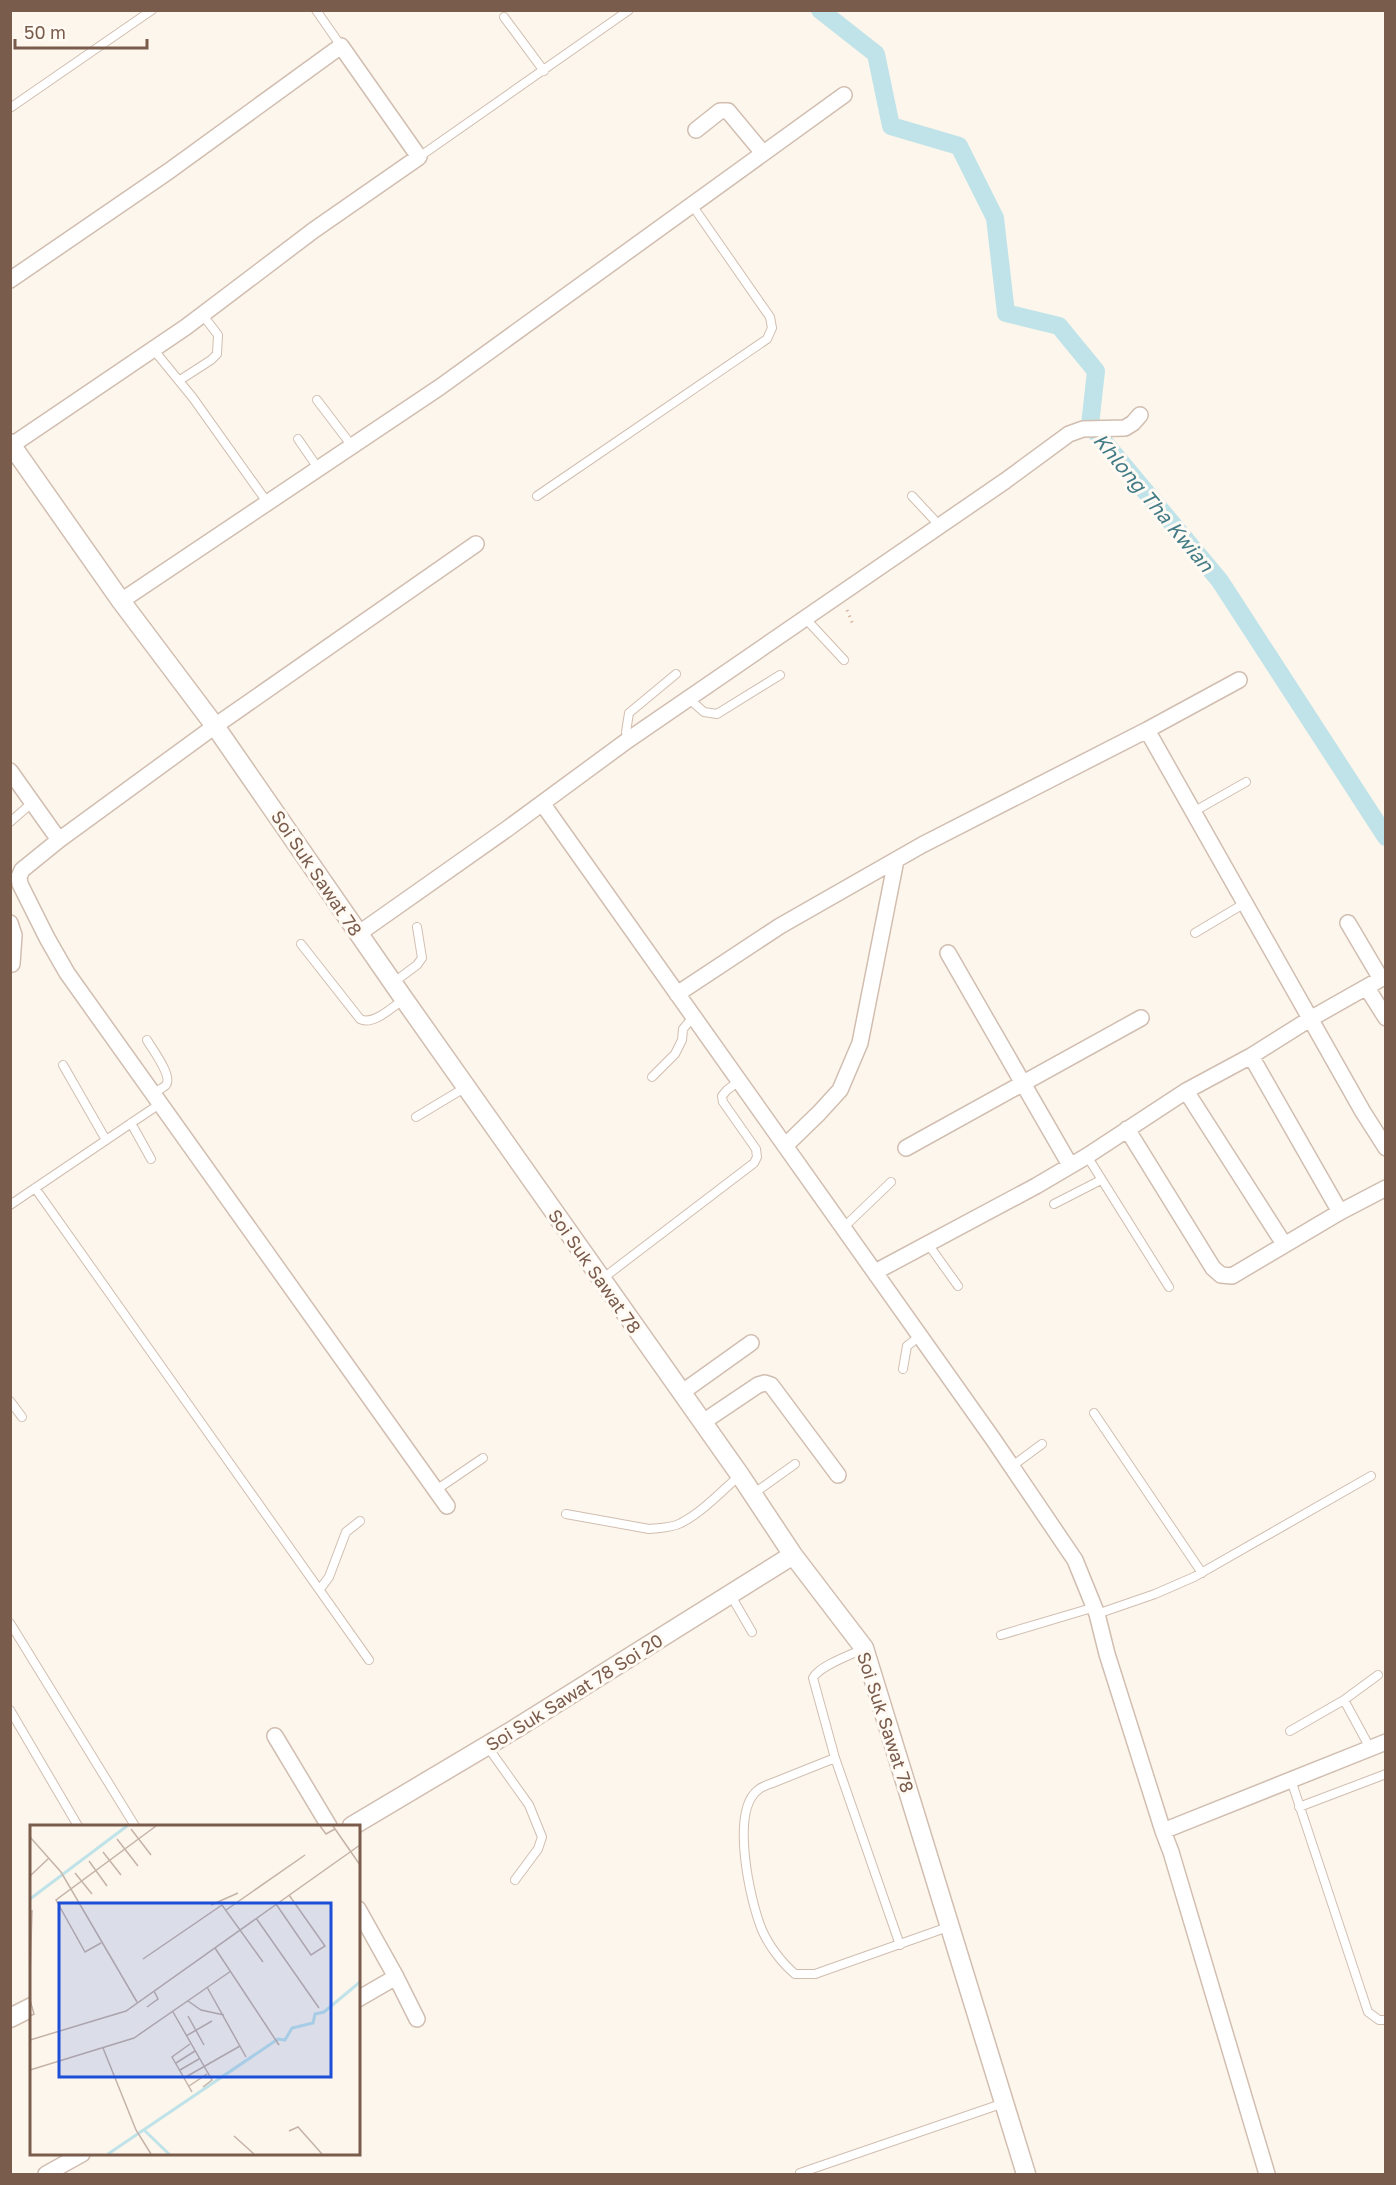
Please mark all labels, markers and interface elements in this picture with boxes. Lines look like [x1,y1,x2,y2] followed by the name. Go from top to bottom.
[15,12,147,50] scale bar
[24,21,66,43] text: 50 m
[1088,428,1219,577] water label: Khlong Tha Kwian
[267,806,367,940] street label: Soi Suk Sawat 78
[544,1205,646,1337] street label: Soi Suk Sawat 78
[481,1629,667,1755] street label: Soi Suk Sawat 78 Soi 20
[853,1649,919,1795] street label: Soi Suk Sawat 78
[30,1825,360,2155] inset map

